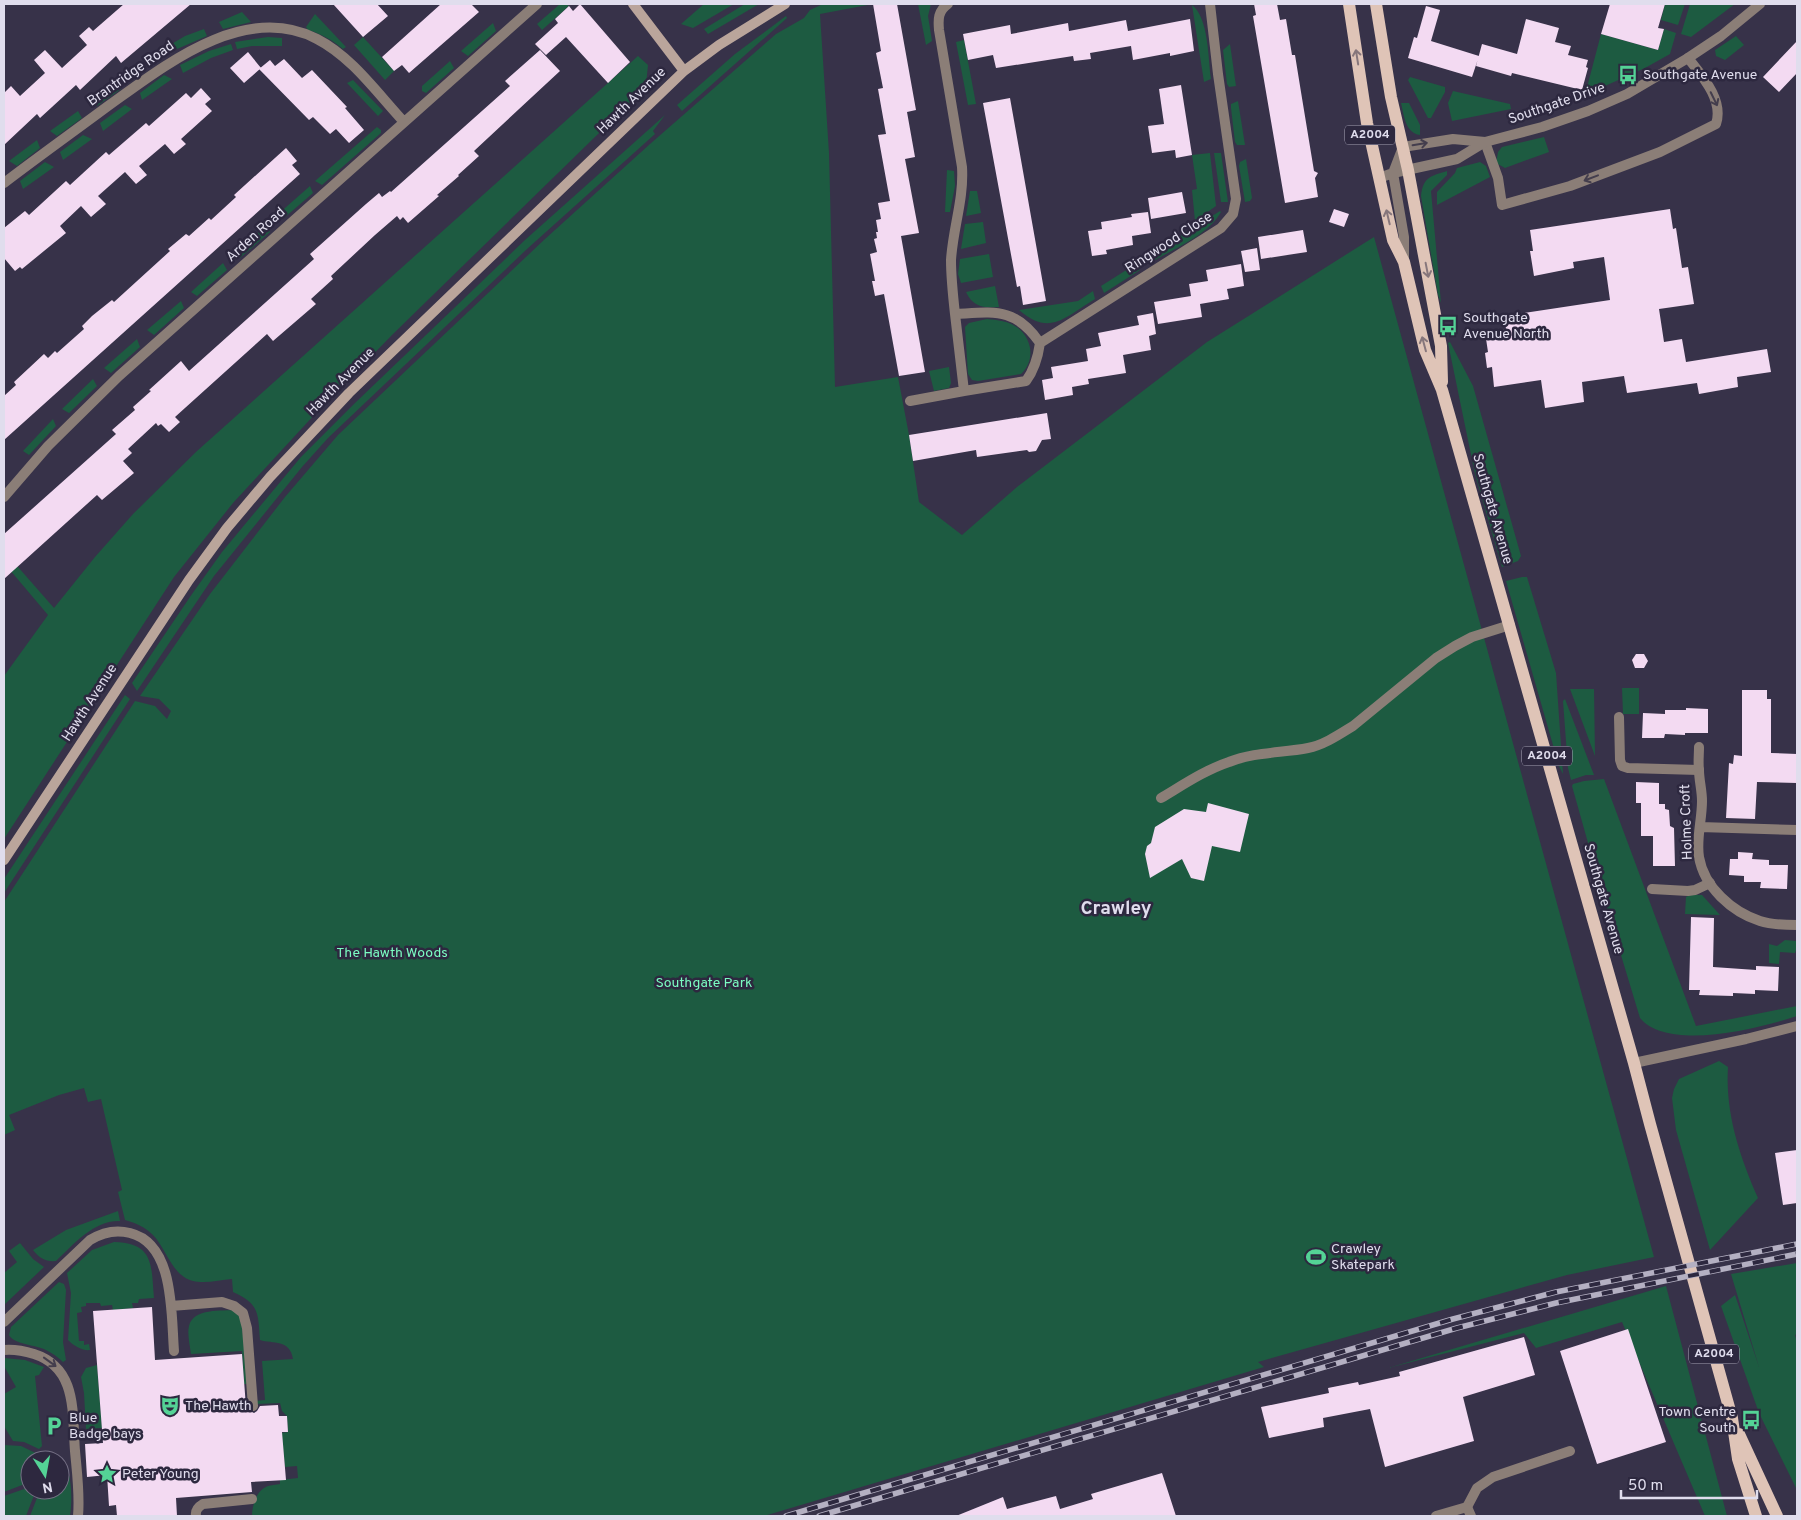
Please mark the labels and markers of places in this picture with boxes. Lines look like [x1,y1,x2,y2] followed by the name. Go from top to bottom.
[1617,64,1639,86] bus stop icon: Southgate Avenue
[1643,67,1757,84] place label: Southgate Avenue
[1463,310,1549,343] place label: Southgate Avenue North
[1437,315,1459,337] bus stop icon: Southgate Avenue North
[1331,1241,1395,1274] place label: Crawley Skatepark
[1305,1246,1327,1268] sports icon: Crawley Skatepark
[159,1395,181,1417] theatre icon: The Hawth
[185,1398,252,1415] place label: The Hawth
[1658,1404,1736,1437] place label: Town Centre South
[1740,1409,1762,1431] bus stop icon: Town Centre South
[69,1410,141,1443] place label: Blue Badge bays
[43,1415,65,1437] parking icon: Blue Badge bays
[96,1463,118,1485] place icon: Peter Young
[122,1466,199,1483] place label: Peter Young

